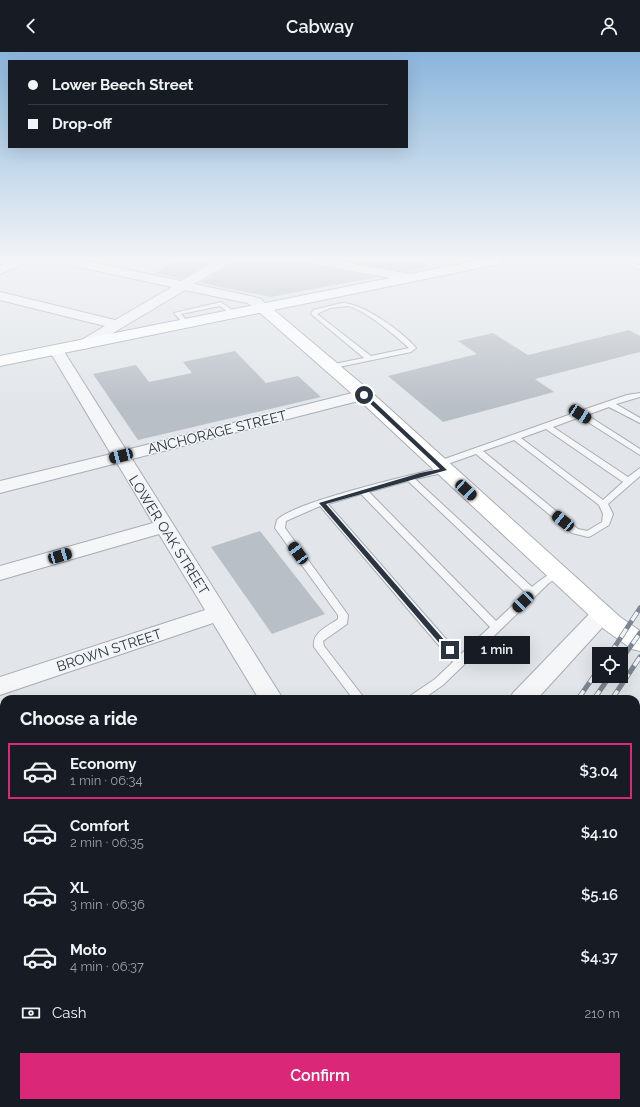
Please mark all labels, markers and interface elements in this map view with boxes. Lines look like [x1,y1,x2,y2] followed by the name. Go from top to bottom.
[20,15,42,37] icon: back
[598,15,620,37] icon: person
[286,16,354,37] text: Cabway
[52,76,193,94] text: Lower Beech Street
[52,115,112,133] text: Drop-off
[355,386,373,404] route start
[567,402,593,426] car
[146,407,289,457] street label: ANCHORAGE STREET
[108,447,134,465] car
[126,472,212,598] street label: LOWER OAK STREET
[453,477,479,503] car
[550,509,576,533] car
[286,540,310,566] car
[47,547,73,565] car
[510,589,536,615] car
[55,625,164,675] street label: BROWN STREET
[464,636,530,664] callout: 1 min
[441,641,459,659] route end
[481,642,513,657] text: 1 min
[592,647,628,683] map controls
[592,647,628,683] button: locate
[20,708,138,729] text: Choose a ride
[22,753,58,789] icon: car
[70,755,137,773] text: Economy
[580,762,618,780] text: $3.04
[70,773,143,788] text: 1 min · 06:34
[22,815,58,851] icon: car
[70,817,129,835] text: Comfort
[581,824,618,842] text: $4.10
[70,835,144,850] text: 2 min · 06:35
[22,877,58,913] icon: car
[70,879,88,897] text: XL
[581,886,618,904] text: $5.16
[70,897,145,912] text: 3 min · 06:36
[22,939,58,975] icon: car
[70,941,107,959] text: Moto
[580,948,618,966] text: $4.37
[70,959,144,974] text: 4 min · 06:37
[20,1002,42,1024] icon: cash
[52,1004,86,1022] text: Cash
[584,1006,620,1021] text: 210 m
[20,1053,620,1099] button: Confirm

